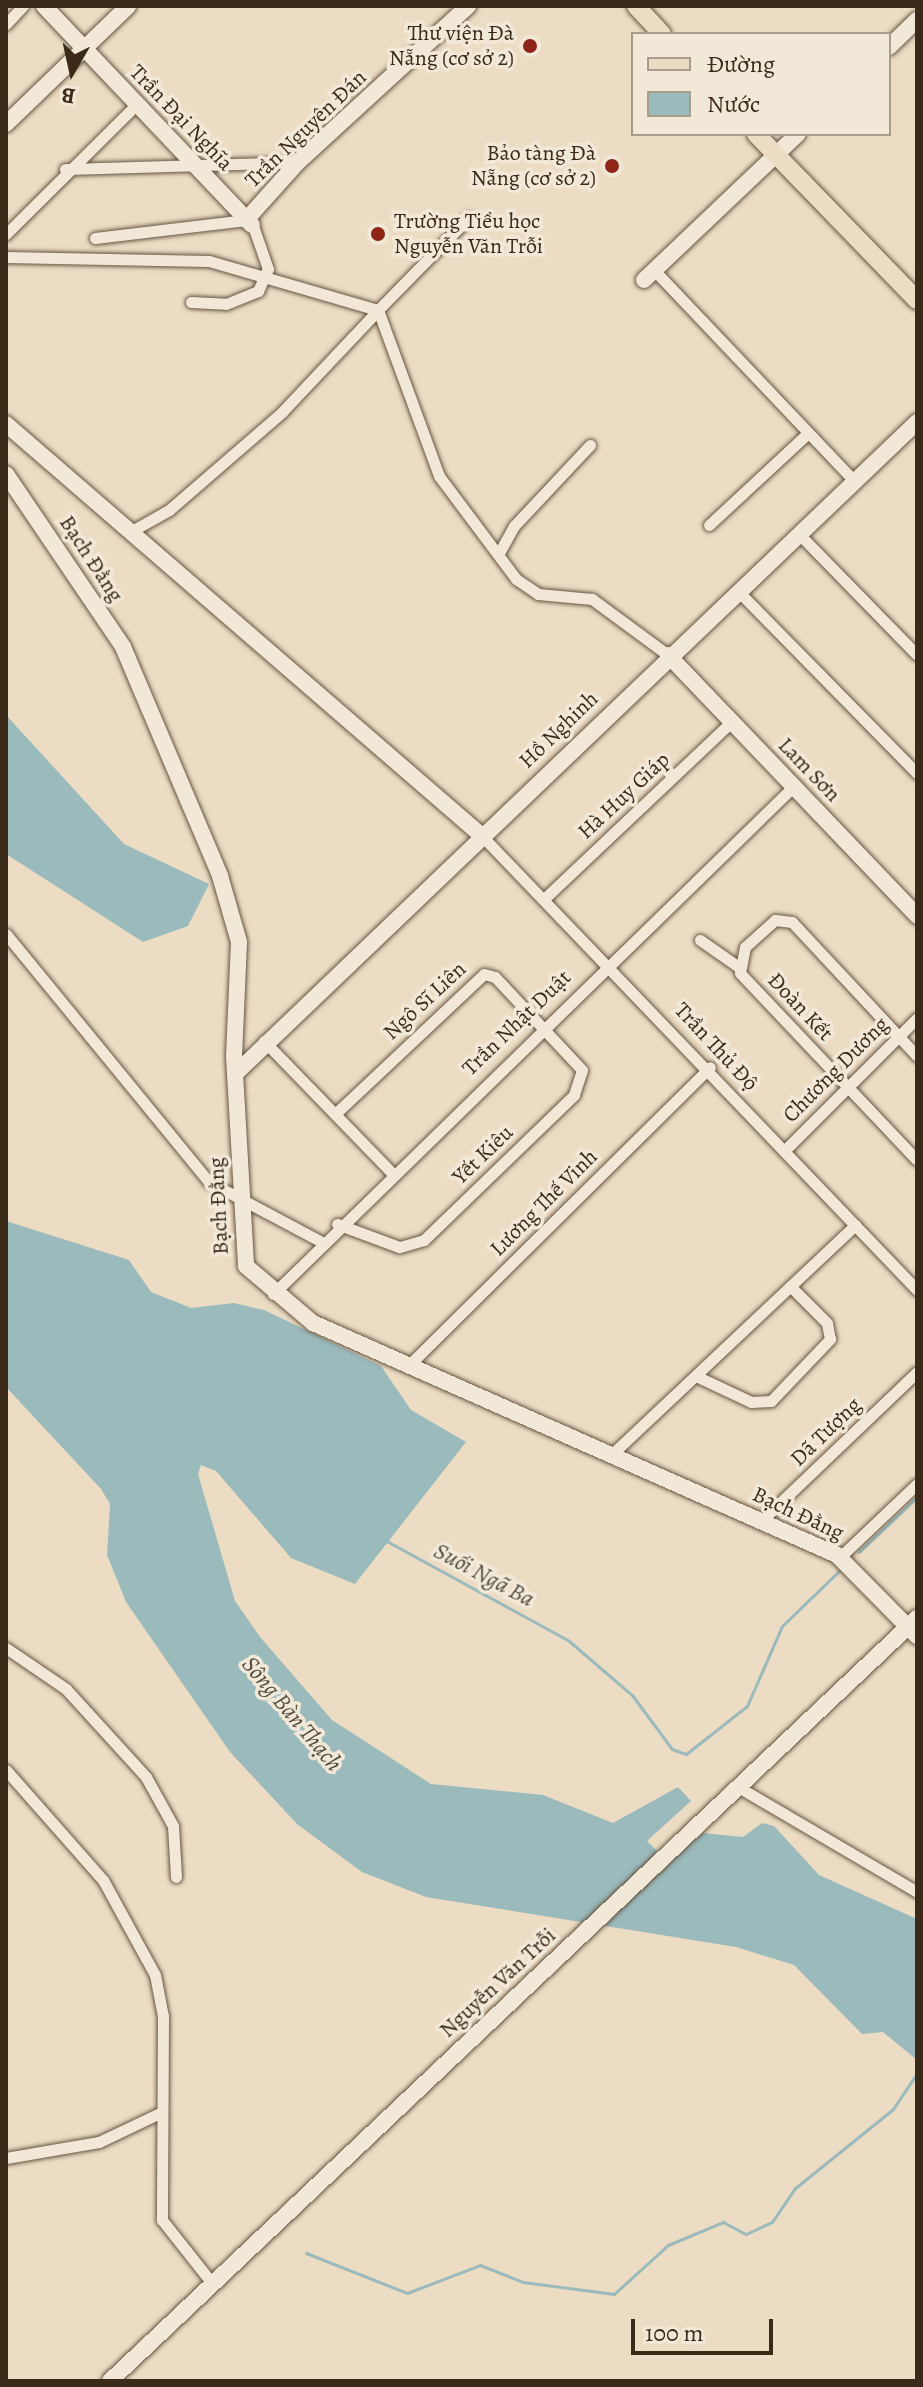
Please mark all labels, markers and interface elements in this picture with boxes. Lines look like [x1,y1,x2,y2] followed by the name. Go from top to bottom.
[389,20,514,72] place label: Thư viện Đà Nẵng (cơ sở 2)
[32,32,112,112] north arrow
[631,32,891,136] legend
[521,37,539,55] marker: Thư viện Đà Nẵng (cơ sở 2)
[707,48,775,80] text: Đường
[124,59,238,177] street label: Trần Đại Nghĩa
[240,65,372,193] street label: Trần Nguyên Đán
[59,80,77,112] text: B
[707,88,760,120] text: Nước
[471,140,596,192] place label: Bảo tàng Đà Nẵng (cơ sở 2)
[603,157,621,175] marker: Bảo tàng Đà Nẵng (cơ sở 2)
[394,208,543,260] place label: Trường Tiểu học Nguyễn Văn Trỗi
[369,225,387,243] marker: Trường Tiểu học Nguyễn Văn Trỗi
[53,511,129,607] street label: Bạch Đằng
[514,686,604,774] street label: Hồ Nghinh
[772,733,846,807] street label: Lam Sơn
[573,747,675,845] street label: Hà Huy Giáp
[378,956,472,1046] street label: Ngô Sĩ Liên
[457,965,577,1081] street label: Trần Nhật Duật
[762,967,838,1047] street label: Đoàn Kết
[669,997,763,1097] street label: Trần Thủ Độ
[778,1012,894,1128] street label: Chương Dương
[447,1120,519,1190] street label: Yết Kiêu
[485,1144,603,1262] street label: Lương Thế Vinh
[203,1156,235,1256] street label: Bạch Đằng
[785,1392,867,1472] street label: Dã Tượng
[748,1481,848,1547] street label: Bạch Đằng
[429,1537,539,1613] water label: Suối Ngã Ba
[236,1651,348,1777] water label: Sông Bàn Thạch
[434,1923,562,2043] street label: Nguyễn Văn Trỗi
[635,2303,777,2353] scale bar
[645,2317,704,2349] text: 100 m

